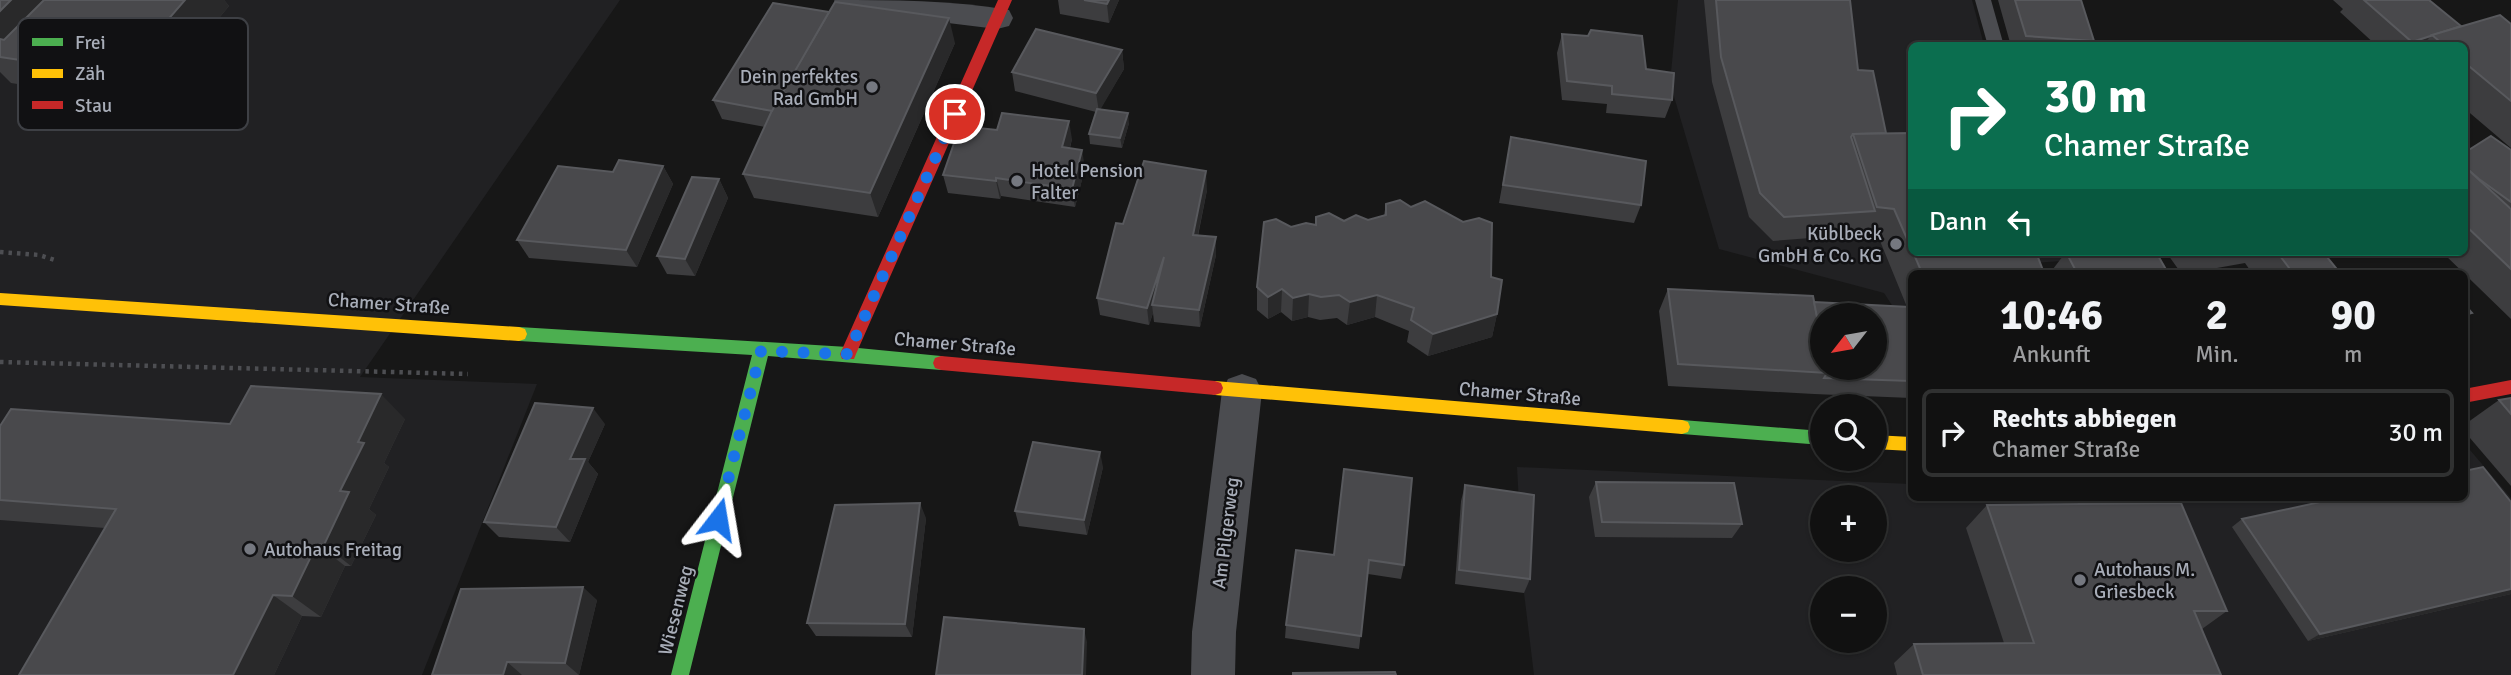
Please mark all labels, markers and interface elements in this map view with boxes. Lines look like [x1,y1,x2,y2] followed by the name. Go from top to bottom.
[18,18,248,130] legend
[75,31,106,55] text: Frei
[75,62,105,86] text: Zäh
[740,65,858,111] place label: Dein perfektes Rad GmbH
[2044,66,2147,126] text: 30 m
[1929,70,2020,161] icon: right
[864,79,880,95] marker: Dein perfektes Rad GmbH
[925,84,985,144] pin
[75,94,112,118] text: Stau
[936,95,974,133] icon: arrive
[2044,126,2250,165] text: Chamer Straße
[1031,159,1143,205] place label: Hotel Pension Falter
[1009,173,1025,189] marker: Hotel Pension Falter
[2001,203,2039,241] icon: left
[1929,206,1987,238] text: Dann
[1758,222,1882,268] place label: Küblbeck GmbH & Co. KG
[1888,236,1904,252] marker: Küblbeck GmbH & Co. KG
[327,288,451,320] street label: Chamer Straße
[2000,290,2103,341] text: 10:46
[2206,290,2228,341] text: 2
[2331,290,2376,341] text: 90
[1810,303,1886,380] north arrow
[1810,303,1887,653] map controls
[893,327,1017,361] street label: Chamer Straße
[2013,340,2091,369] text: Ankunft
[2195,340,2239,369] text: Min.
[2344,340,2362,369] text: m
[1458,377,1582,411] street label: Chamer Straße
[1810,394,1887,471] button: search
[1992,403,2177,435] text: Rechts abbiegen
[1933,414,1971,452] icon: right
[2388,417,2443,449] text: 30 m
[1992,435,2140,464] text: Chamer Straße
[1207,476,1245,590] street label: Am Pilgerweg
[681,482,755,556] position arrow
[1810,485,1887,562] button: +
[264,538,402,562] place label: Autohaus Freitag
[242,541,258,557] marker: Autohaus Freitag
[2094,558,2195,604] place label: Autohaus M. Griesbeck
[653,563,699,658] street label: Wiesenweg
[2072,572,2088,588] marker: Autohaus M. Griesbeck
[1810,576,1887,653] button: −

